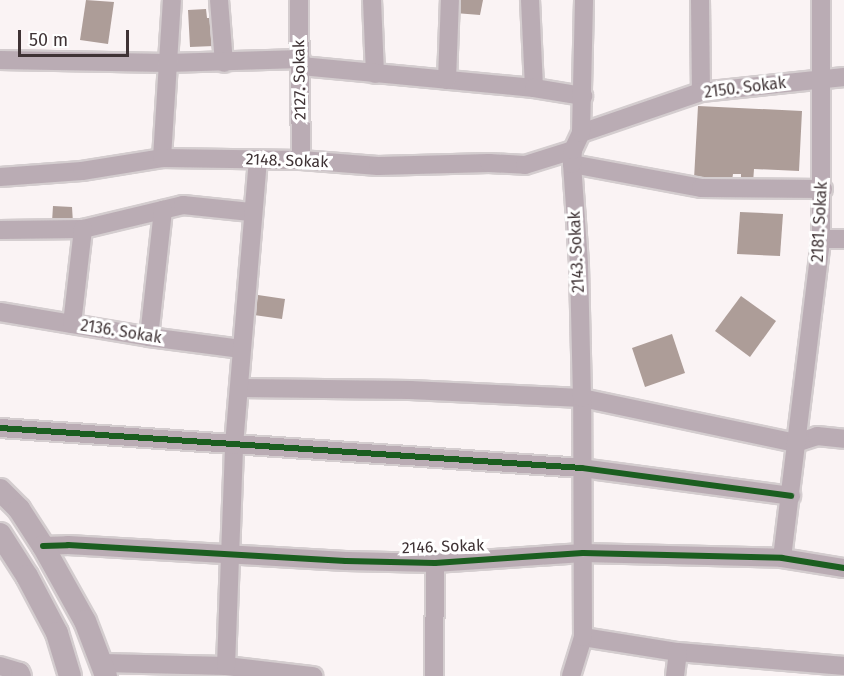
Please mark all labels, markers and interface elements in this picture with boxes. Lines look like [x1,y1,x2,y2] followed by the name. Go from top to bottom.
[21,18,132,56] scale bar
[29,29,68,51] text: 50 m
[290,40,310,120] street label: 2127. Sokak
[703,73,787,103] street label: 2150. Sokak
[245,150,329,172] street label: 2148. Sokak
[808,181,832,263] street label: 2181. Sokak
[565,211,589,293] street label: 2143. Sokak
[79,316,163,348] street label: 2136. Sokak
[401,536,485,558] street label: 2146. Sokak

